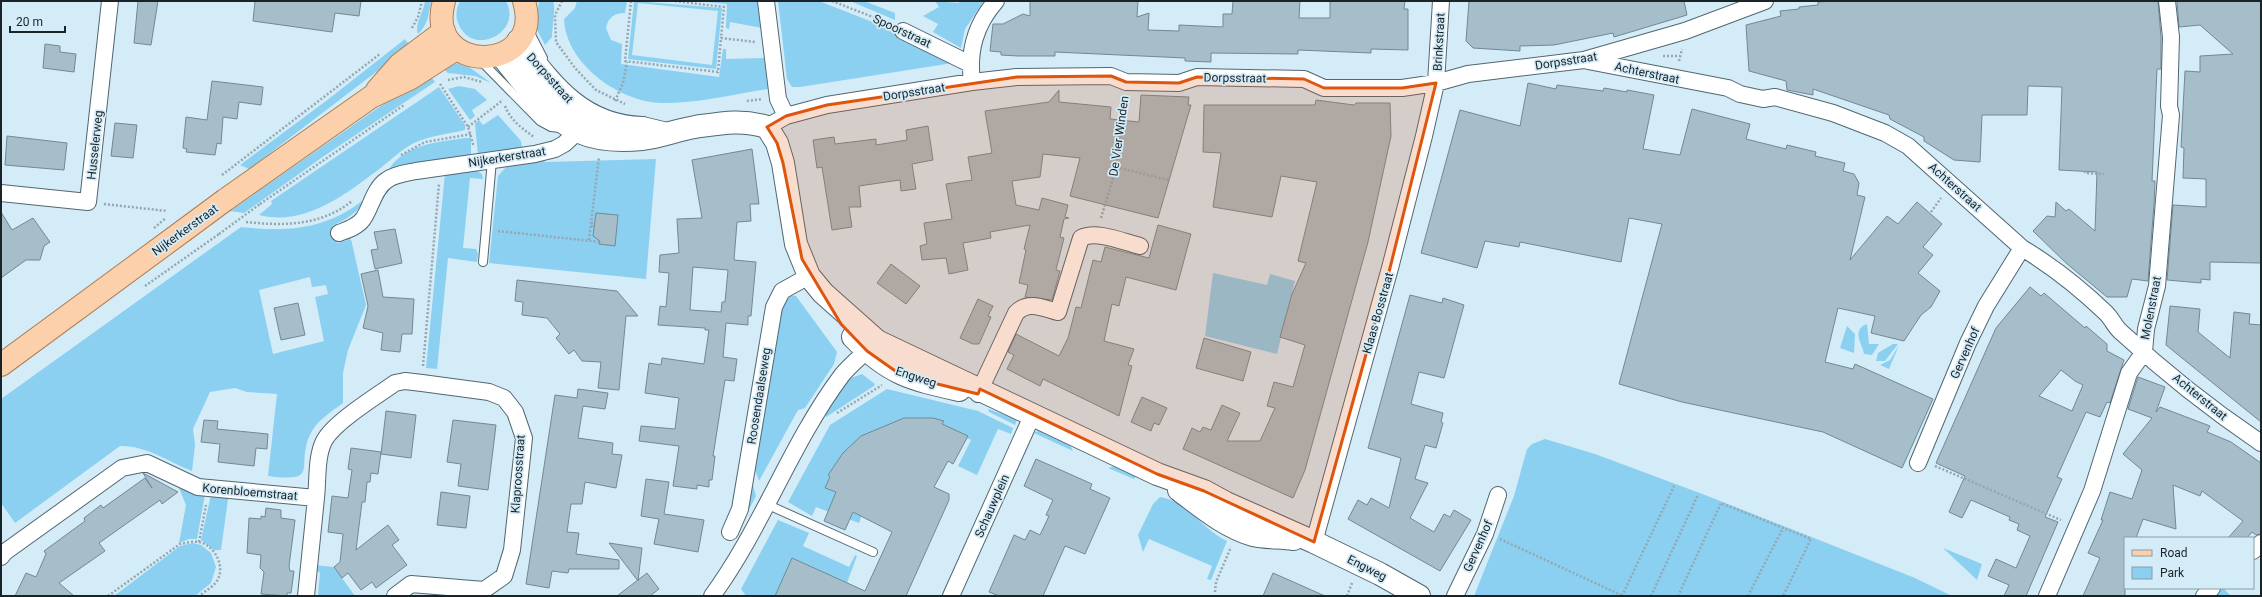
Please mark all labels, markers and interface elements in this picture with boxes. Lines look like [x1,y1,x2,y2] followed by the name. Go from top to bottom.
[10,8,65,34] scale bar
[871,11,933,51] street label: Spoorstraat
[1430,13,1448,71] street label: Brinkstraat
[16,15,43,29] text: 20 m
[1534,49,1598,73] street label: Dorpsstraat
[524,50,576,106] street label: Dorpsstraat
[1613,59,1681,87] street label: Achterstraat
[1204,70,1267,86] street label: Dorpsstraat
[882,80,946,104] street label: Dorpsstraat
[1106,95,1132,177] street label: De Vier Winden
[84,110,106,180] street label: Husselerweg
[467,144,547,170] street label: Nijkerkerstraat
[1926,160,1984,214] street label: Achterstraat
[149,201,221,259] street label: Nijkerkerstraat
[1360,271,1396,355] street label: Klaas Bosstraat
[2138,275,2164,341] street label: Molenstraat
[1947,324,1983,381] street label: Gervenhof
[744,347,774,445] street label: Roosendaalseweg
[894,364,938,390] street label: Engweg
[2170,371,2230,423] street label: Achterstraat
[508,434,528,514] street label: Klaproosstraat
[972,472,1012,540] street label: Schauwplein
[202,481,298,503] street label: Korenbloemstraat
[1460,517,1496,574] street label: Gervenhof
[2124,537,2254,589] legend
[2160,546,2188,560] text: Road
[1345,552,1389,584] street label: Engweg
[2160,566,2185,580] text: Park

